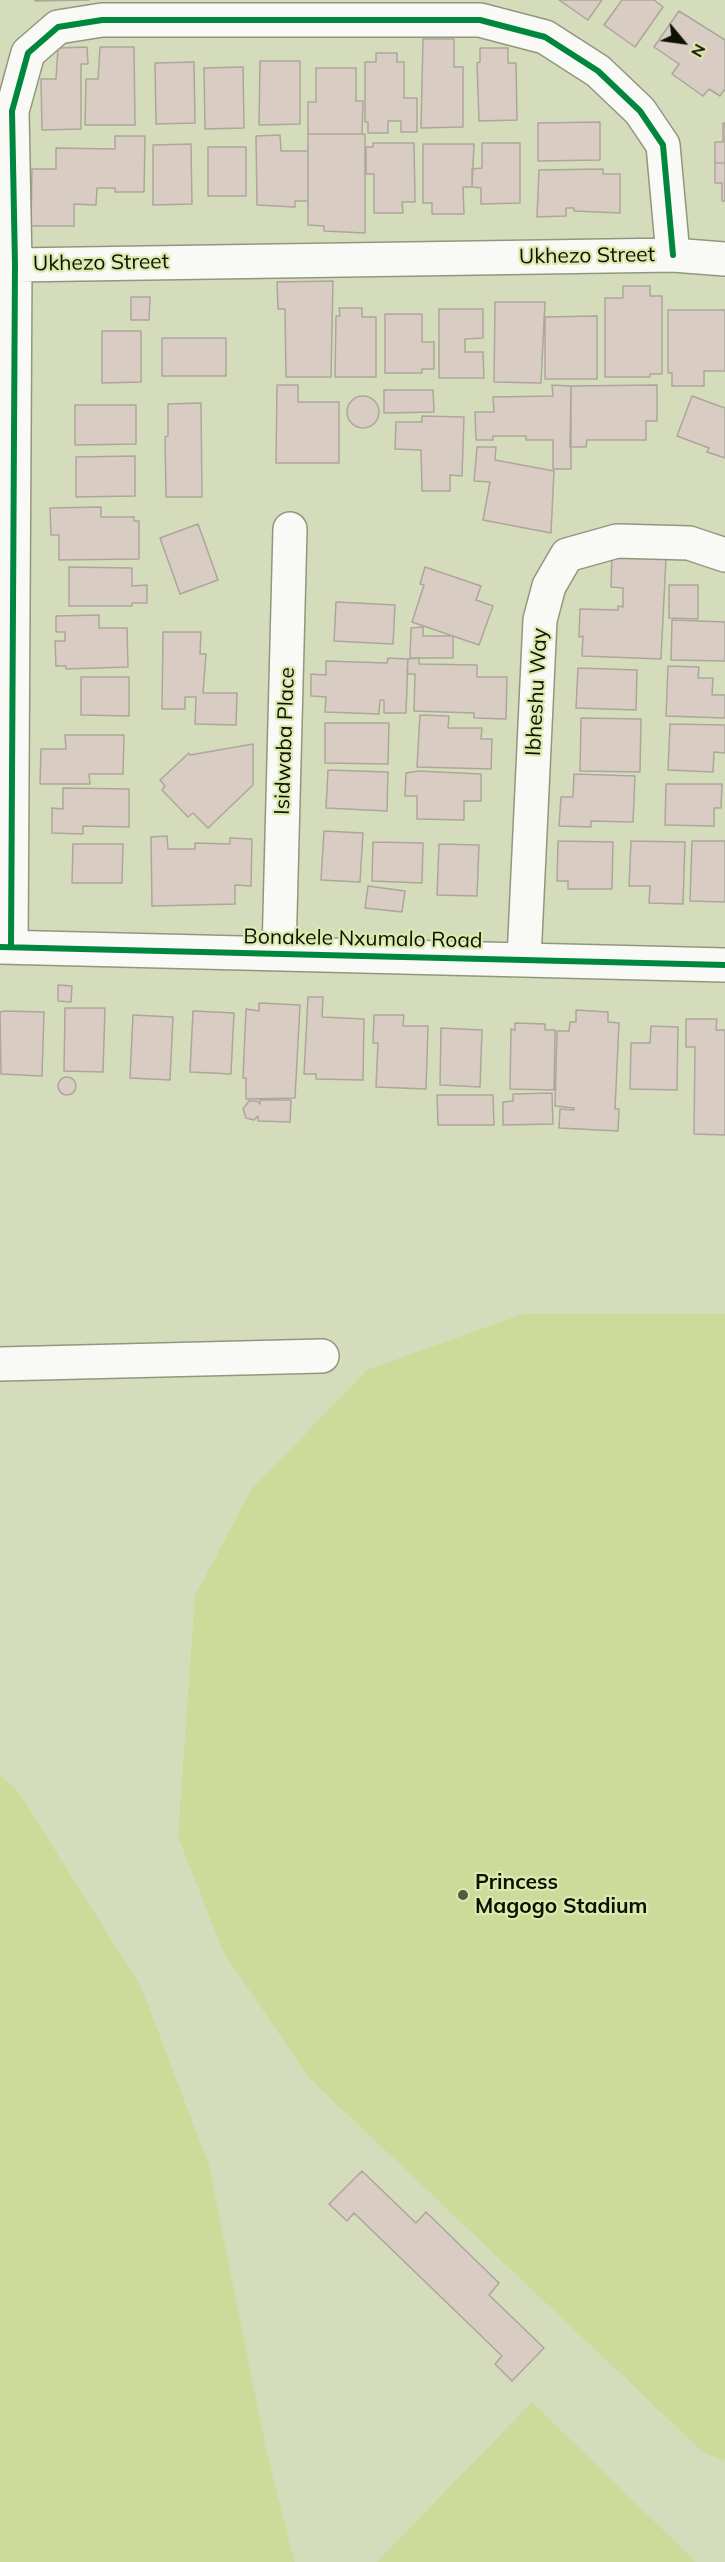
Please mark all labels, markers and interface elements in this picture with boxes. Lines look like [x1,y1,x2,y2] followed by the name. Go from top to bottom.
[653,12,713,72] north arrow
[687,41,710,61] text: N
[519,242,655,270] street label: Ukhezo Street
[33,249,169,277] street label: Ukhezo Street
[521,627,553,757] street label: Ibheshu Way
[270,667,300,815] street label: Isidwaba Place
[243,924,483,954] street label: Bonakele Nxumalo Road
[475,1870,647,1920] place label: Princess Magogo Stadium
[456,1888,470,1902] marker: Princess Magogo Stadium

